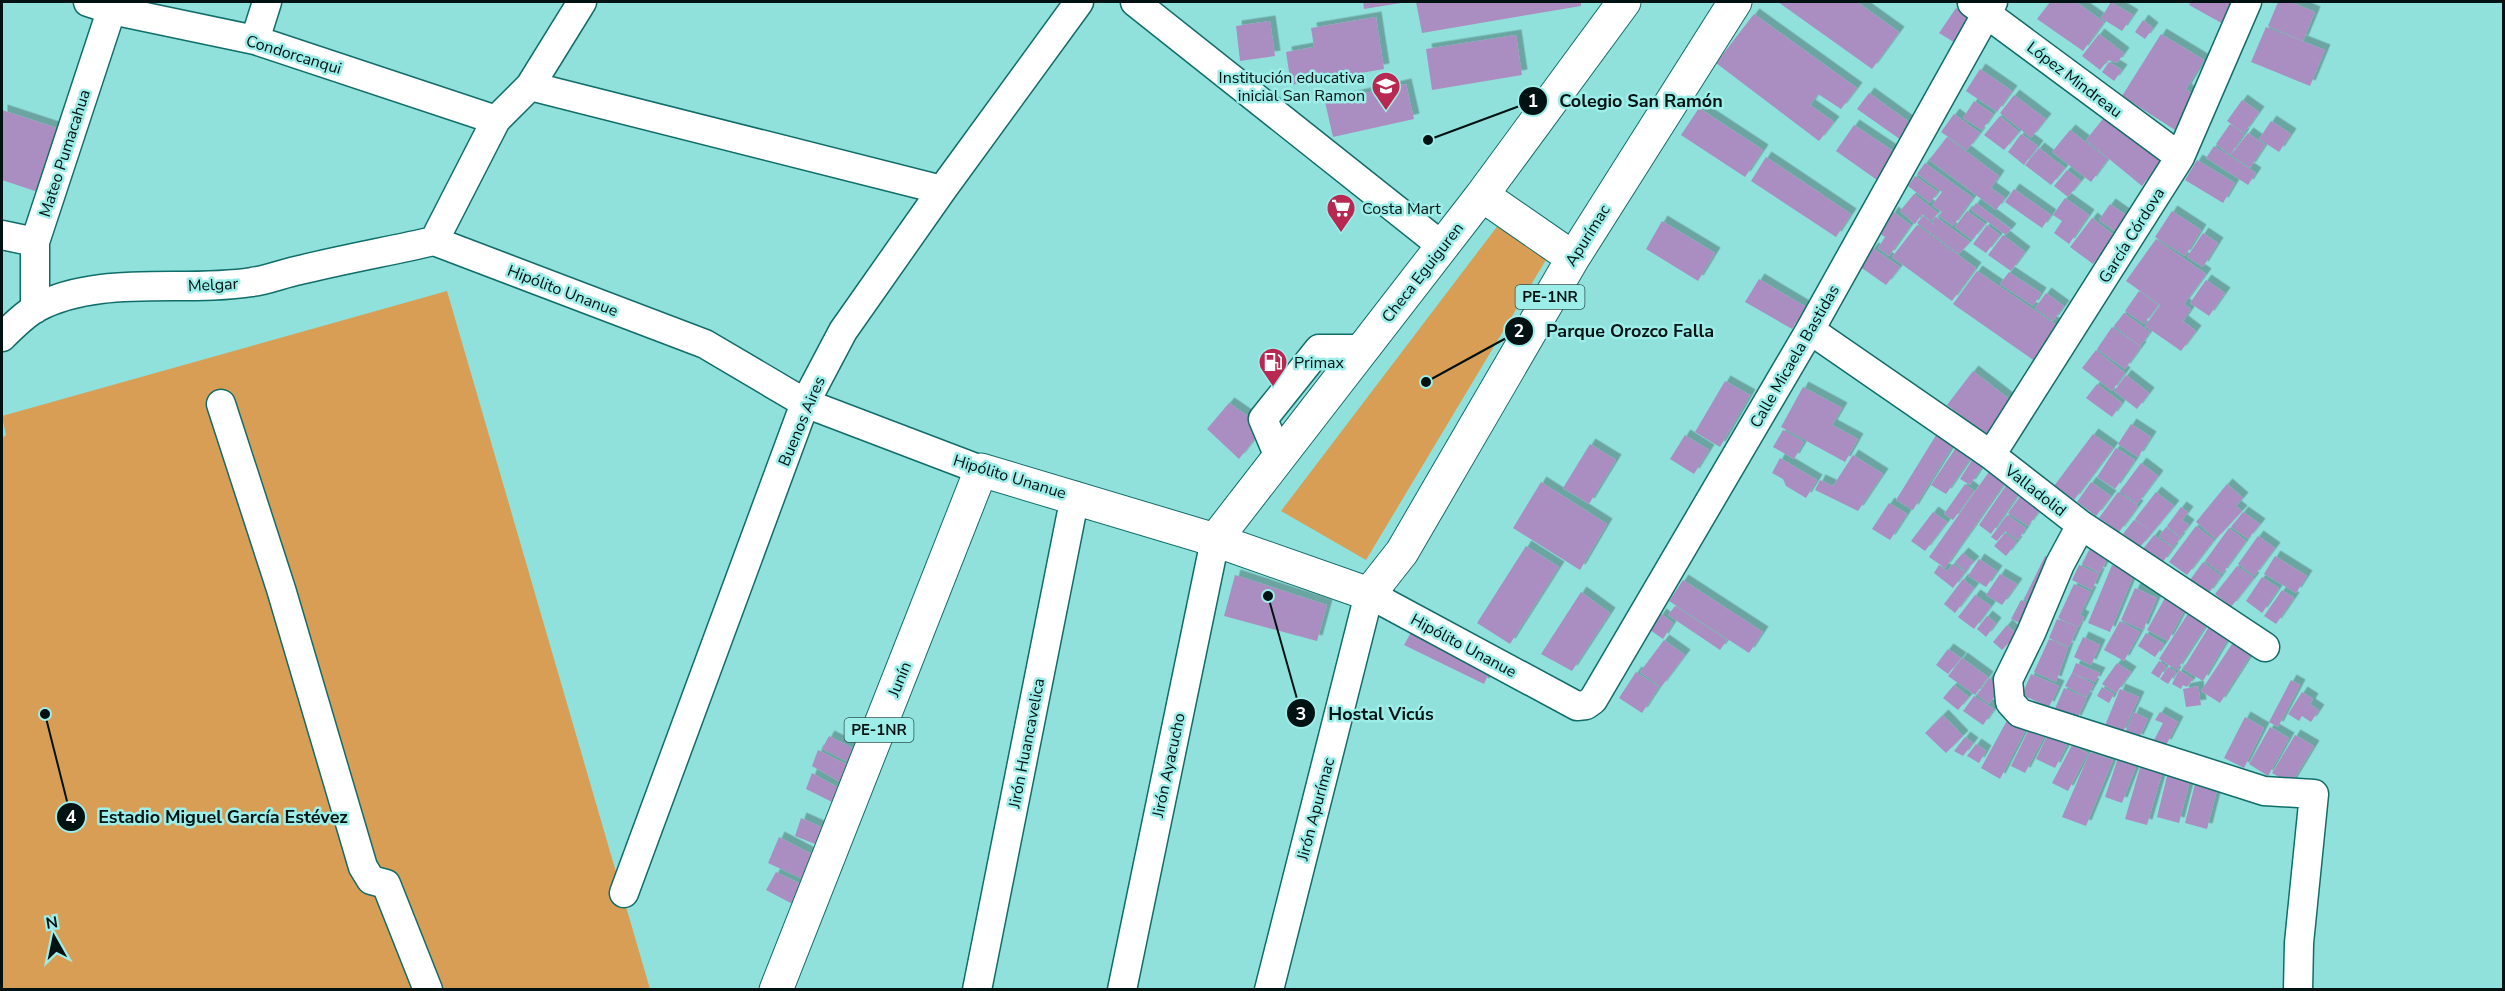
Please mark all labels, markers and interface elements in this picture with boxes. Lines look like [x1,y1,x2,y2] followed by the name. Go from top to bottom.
[243,30,344,80] street label: Condorcanqui
[2022,37,2127,123] street label: López Mindreau
[1219,67,1365,107] place label: Institución educativa inicial San Ramon
[1370,70,1402,112] school or university icon: Institución educativa inicial San Ramon
[1518,83,1735,119] callout: Colegio San Ramón
[34,87,96,220] street label: Mateo Pumacahua
[1528,89,1538,113] text: 1
[1559,89,1723,113] text: Colegio San Ramón
[2094,184,2170,288] street label: García Córdova
[1325,192,1357,234] supermarket icon: Costa Mart
[1362,198,1441,220] place label: Costa Mart
[1560,200,1616,271] street label: Apurímac
[1377,218,1469,327] street label: Checa Eguiguren
[504,260,621,322] street label: Hipólito Unanue
[187,273,239,297] street label: Melgar
[1745,281,1845,432] street label: Calle Micaela Bastidas
[1516,285,1584,309] road number: PE-1NR
[1504,313,1726,349] callout: Parque Orozco Falla
[1514,319,1524,343] text: 2
[1546,319,1714,343] text: Parque Orozco Falla
[1257,346,1289,388] fuel station icon: Primax
[1294,352,1345,374] place label: Primax
[773,373,831,470] street label: Buenos Aires
[951,449,1069,505] street label: Hipólito Unanue
[1999,459,2071,522] street label: Valladolid
[1407,609,1520,683] street label: Hipólito Unanue
[883,659,917,701] street label: Junín
[1003,676,1050,811] street label: Jirón Huancavelica
[1286,695,1446,731] callout: Hostal Vicús
[1296,702,1306,726] text: 3
[1328,702,1434,726] text: Hostal Vicús
[1147,711,1191,820] street label: Jirón Ayacucho
[844,718,914,742] road number: PE-1NR
[1291,755,1340,864] street label: Jirón Apurímac
[56,799,360,835] callout: Estadio Miguel García Estévez
[66,805,77,829] text: 4
[98,805,348,829] text: Estadio Miguel García Estévez
[24,907,84,967] north arrow
[44,911,59,935] text: N

